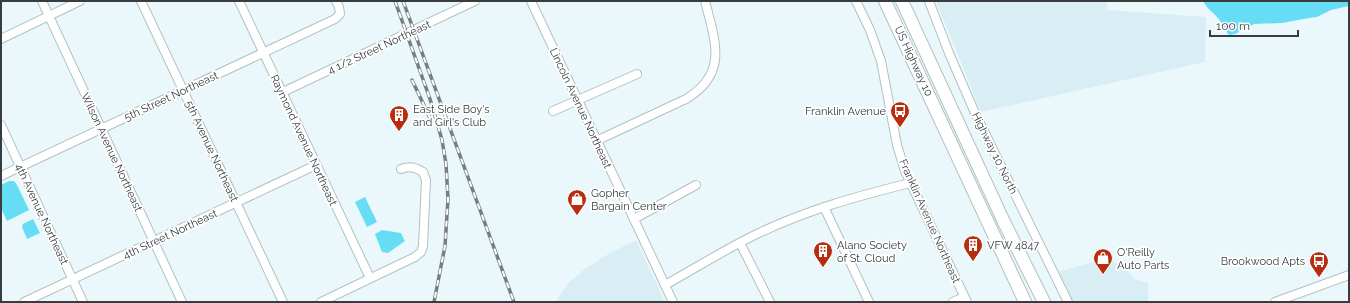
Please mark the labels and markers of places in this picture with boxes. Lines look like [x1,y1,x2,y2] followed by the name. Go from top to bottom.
[889,100,911,128] bus stop icon: Franklin Avenue
[413,103,490,129] place label: East Side Boy's and Girl's Club
[388,104,410,132] building icon: East Side Boy's and Girl's Club
[805,105,887,118] place label: Franklin Avenue
[591,187,667,213] place label: Gopher Bargain Center
[566,188,588,216] shop icon: Gopher Bargain Center
[962,234,984,262] building icon: VFW 4847
[837,239,907,265] place label: Alano Society of St. Cloud
[987,239,1039,252] place label: VFW 4847
[812,240,834,268] building icon: Alano Society of St. Cloud
[1117,246,1169,272] place label: O'Reilly Auto Parts
[1092,247,1114,275] shop icon: O'Reilly Auto Parts
[1308,250,1330,278] bus stop icon: Brookwood Apts
[1221,255,1305,268] place label: Brookwood Apts

